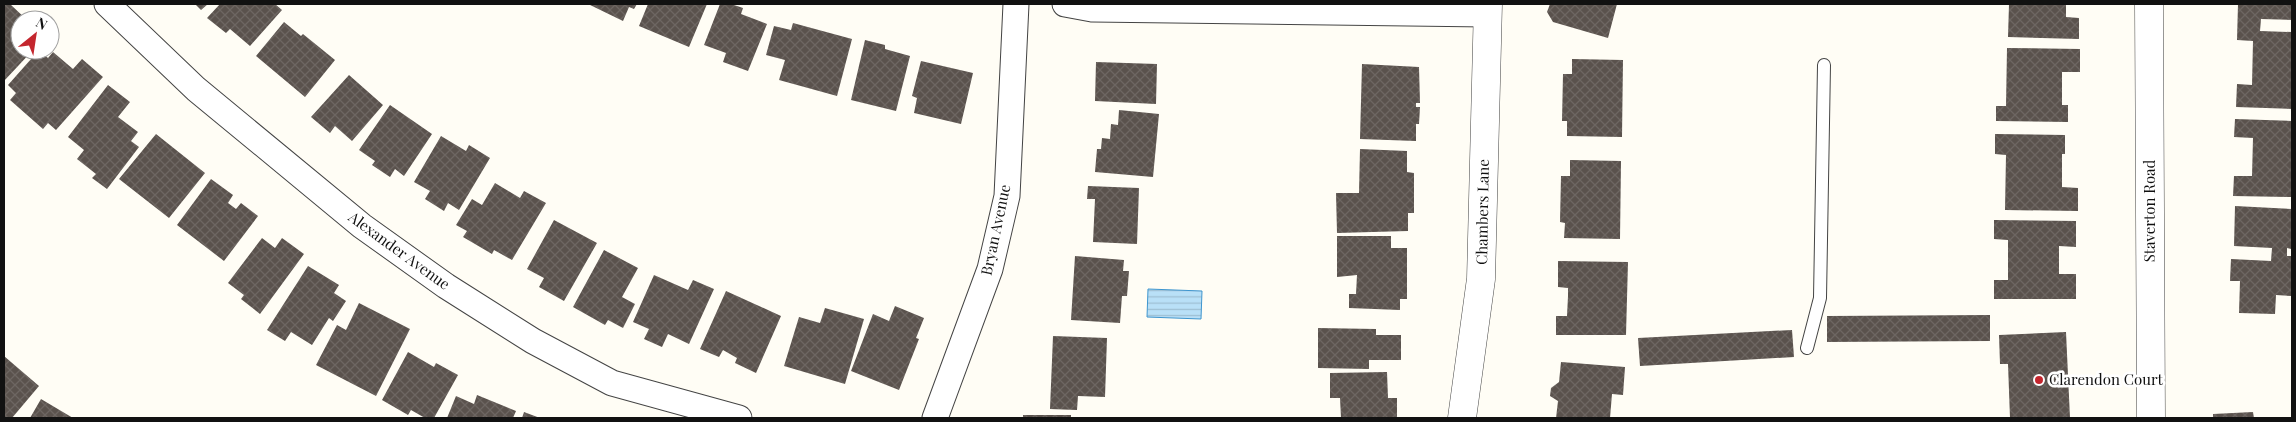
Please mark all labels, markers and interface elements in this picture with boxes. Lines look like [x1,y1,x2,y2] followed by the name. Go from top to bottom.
[10,10,60,60] north arrow
[33,13,51,34] text: N
[1471,159,1493,265] street label: Chambers Lane
[2139,159,2159,262] street label: Staverton Road
[976,182,1014,277] street label: Bryan Avenue
[344,206,454,294] street label: Alexander Avenue
[2049,369,2164,389] place label: Clarendon Court
[2033,374,2045,386] marker: Clarendon Court

